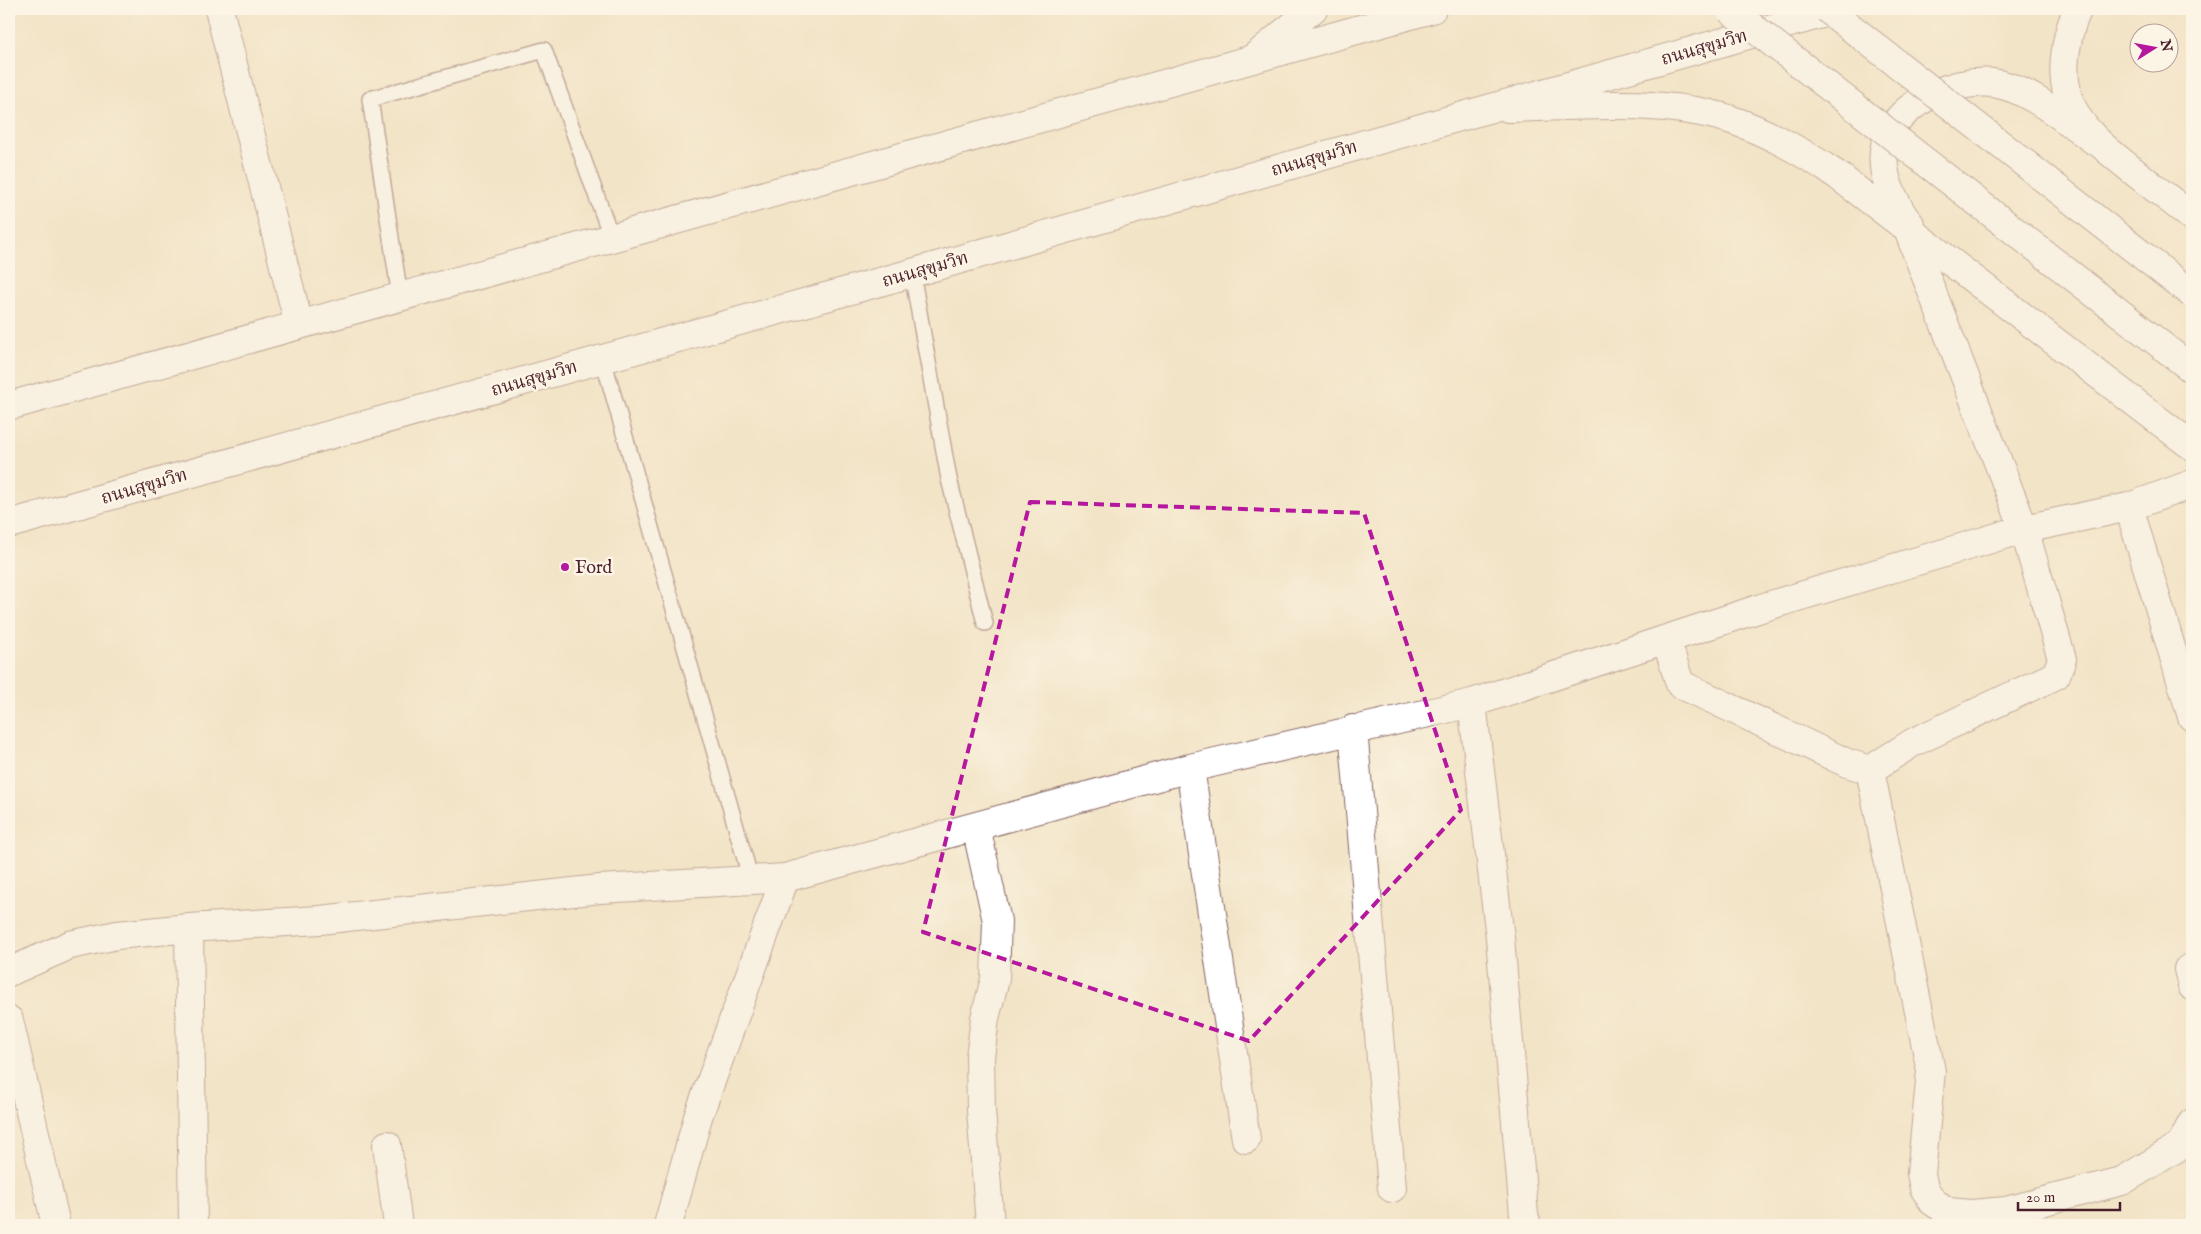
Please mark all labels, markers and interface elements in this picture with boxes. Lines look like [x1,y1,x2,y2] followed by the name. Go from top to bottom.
[2128,22,2178,72] north arrow
[1659,25,1750,72] street label: ถนนสุขุมวิท
[2156,37,2176,53] text: N
[1269,136,1360,183] street label: ถนนสุขุมวิท
[880,247,971,294] street label: ถนนสุขุมวิท
[489,356,580,403] street label: ถนนสุขุมวิท
[99,464,190,511] street label: ถนนสุขุมวิท
[575,557,613,580] place label: Ford
[559,561,571,573] marker: Ford
[2018,1179,2121,1211] scale bar
[2026,1188,2056,1207] text: 20 m

